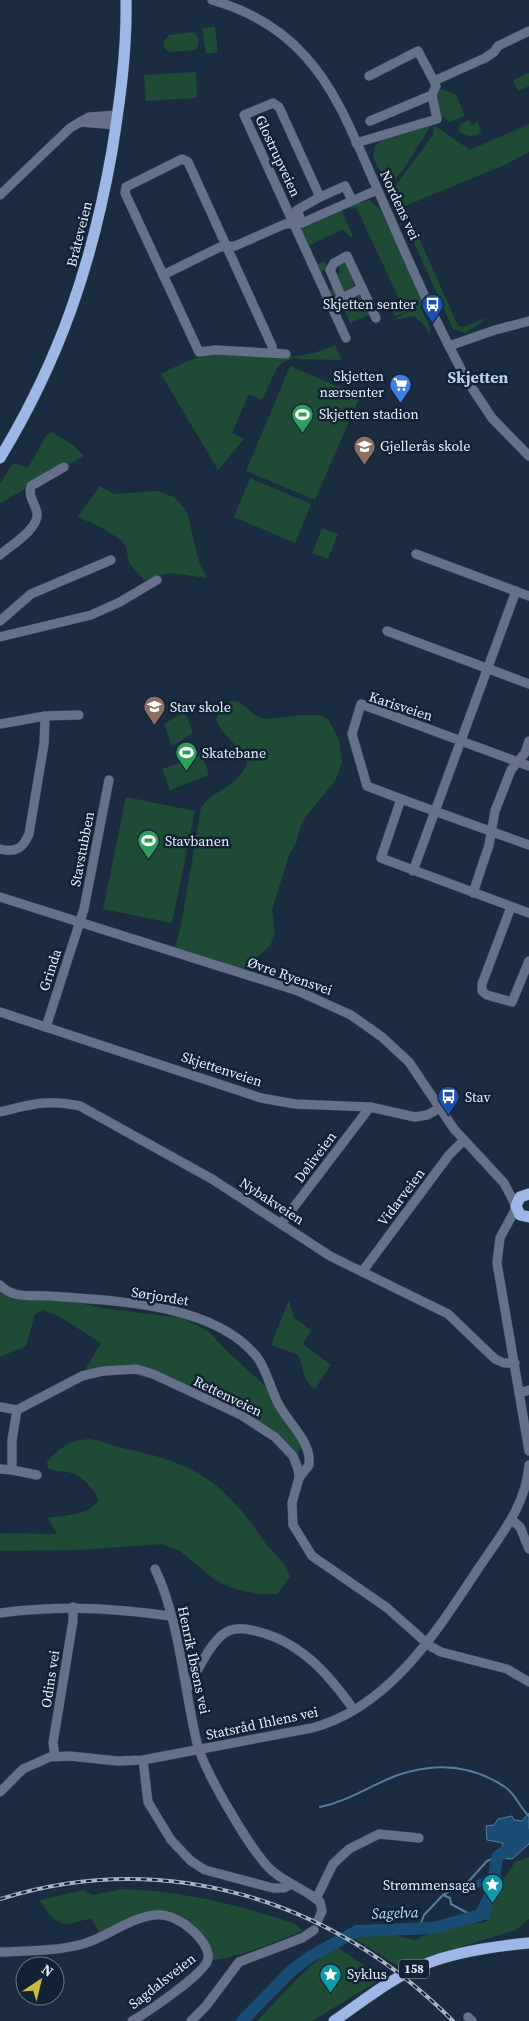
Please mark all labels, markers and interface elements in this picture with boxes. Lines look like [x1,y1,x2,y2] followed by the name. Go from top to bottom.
[250,112,306,201] street label: Glostrupveien
[375,167,425,243] street label: Nordens vei
[61,199,97,269] street label: Bråteveien
[420,292,444,323] bus stop icon: Skjetten senter
[323,294,416,314] place label: Skjetten senter
[319,366,385,402] place label: Skjetten nærsenter
[448,366,509,388] district label: Skjetten
[388,372,412,403] supermarket icon: Skjetten nærsenter
[291,402,315,433] sports icon: Skjetten stadion
[319,404,419,424] place label: Skjetten stadion
[352,434,376,465] school or university icon: Gjellerås skole
[380,436,470,456] place label: Gjellerås skole
[366,686,436,726] street label: Karisveien
[142,695,166,726] school or university icon: Stav skole
[170,697,231,717] place label: Stav skole
[174,741,198,772] sports icon: Skatebane
[202,743,266,763] place label: Skatebane
[65,809,99,888] street label: Stavstubben
[137,829,161,860] sports icon: Stavbanen
[165,831,230,851] place label: Stavbanen
[34,946,66,994] street label: Grinda
[245,952,335,1000] street label: Øvre Ryensvei
[179,1047,265,1092] street label: Skjettenveien
[437,1085,461,1116] bus stop icon: Stav
[465,1087,491,1107] place label: Stav
[289,1127,341,1187] street label: Døliveien
[373,1163,430,1230] street label: Vidarveien
[236,1173,309,1230] street label: Nybakveien
[130,1282,191,1310] street label: Sørjordet
[190,1371,266,1421] street label: Rettenveien
[173,1604,215,1716] street label: Henrik Ibsens vei
[36,1649,64,1709] street label: Odins vei
[204,1701,320,1745] street label: Statsråd Ihlens vei
[480,1873,504,1904] place icon: Strømmensaga
[383,1875,477,1895] place label: Strømmensaga
[371,1901,419,1924] water label: Sagelva
[124,1948,200,2014] street label: Sagdalsveien
[15,1956,65,2006] north arrow
[38,1959,57,1981] text: N
[399,1960,429,1978] road number: 158
[319,1962,343,1993] place icon: Syklus
[347,1964,387,1984] place label: Syklus

